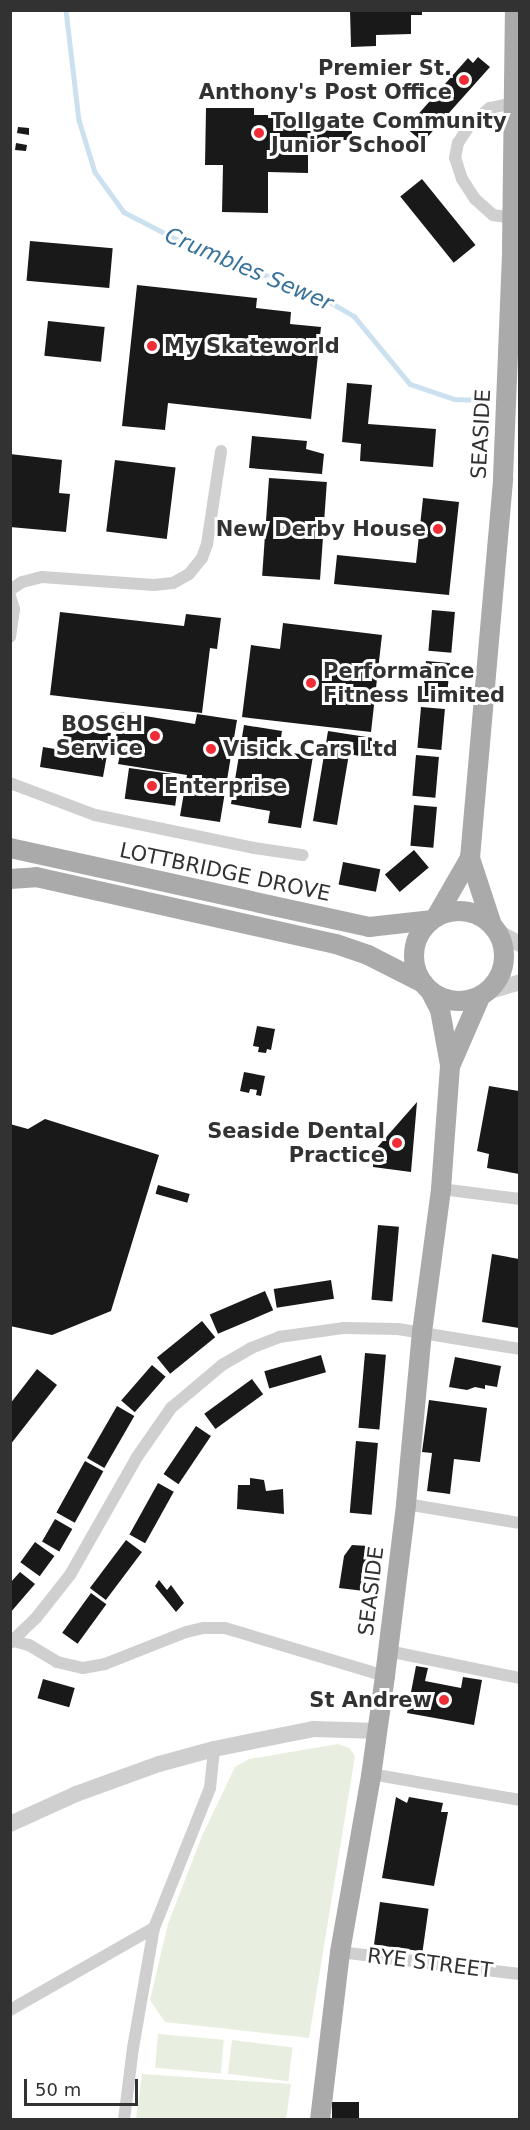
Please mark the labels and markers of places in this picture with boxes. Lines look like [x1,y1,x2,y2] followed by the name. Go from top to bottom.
[199,55,452,105] place label: Premier St. Anthony's Post Office
[457,73,471,87] marker: Premier St. Anthony's Post Office
[271,108,507,158] place label: Tollgate Community Junior School
[252,126,266,140] marker: Tollgate Community Junior School
[164,333,340,359] place label: My Skateworld
[145,339,159,353] marker: My Skateworld
[216,516,426,542] place label: New Derby House
[431,522,445,536] marker: New Derby House
[323,658,505,708] place label: Performance Fitness Limited
[304,676,318,690] marker: Performance Fitness Limited
[56,711,143,761] place label: BOSCH Service
[148,729,162,743] marker: BOSCH Service
[223,736,398,762] place label: Visick Cars Ltd
[204,742,218,756] marker: Visick Cars Ltd
[164,773,287,799] place label: Enterprise
[145,779,159,793] marker: Enterprise
[207,1118,385,1168] place label: Seaside Dental Practice
[390,1136,404,1150] marker: Seaside Dental Practice
[309,1687,432,1713] place label: St Andrew
[437,1693,451,1707] marker: St Andrew

